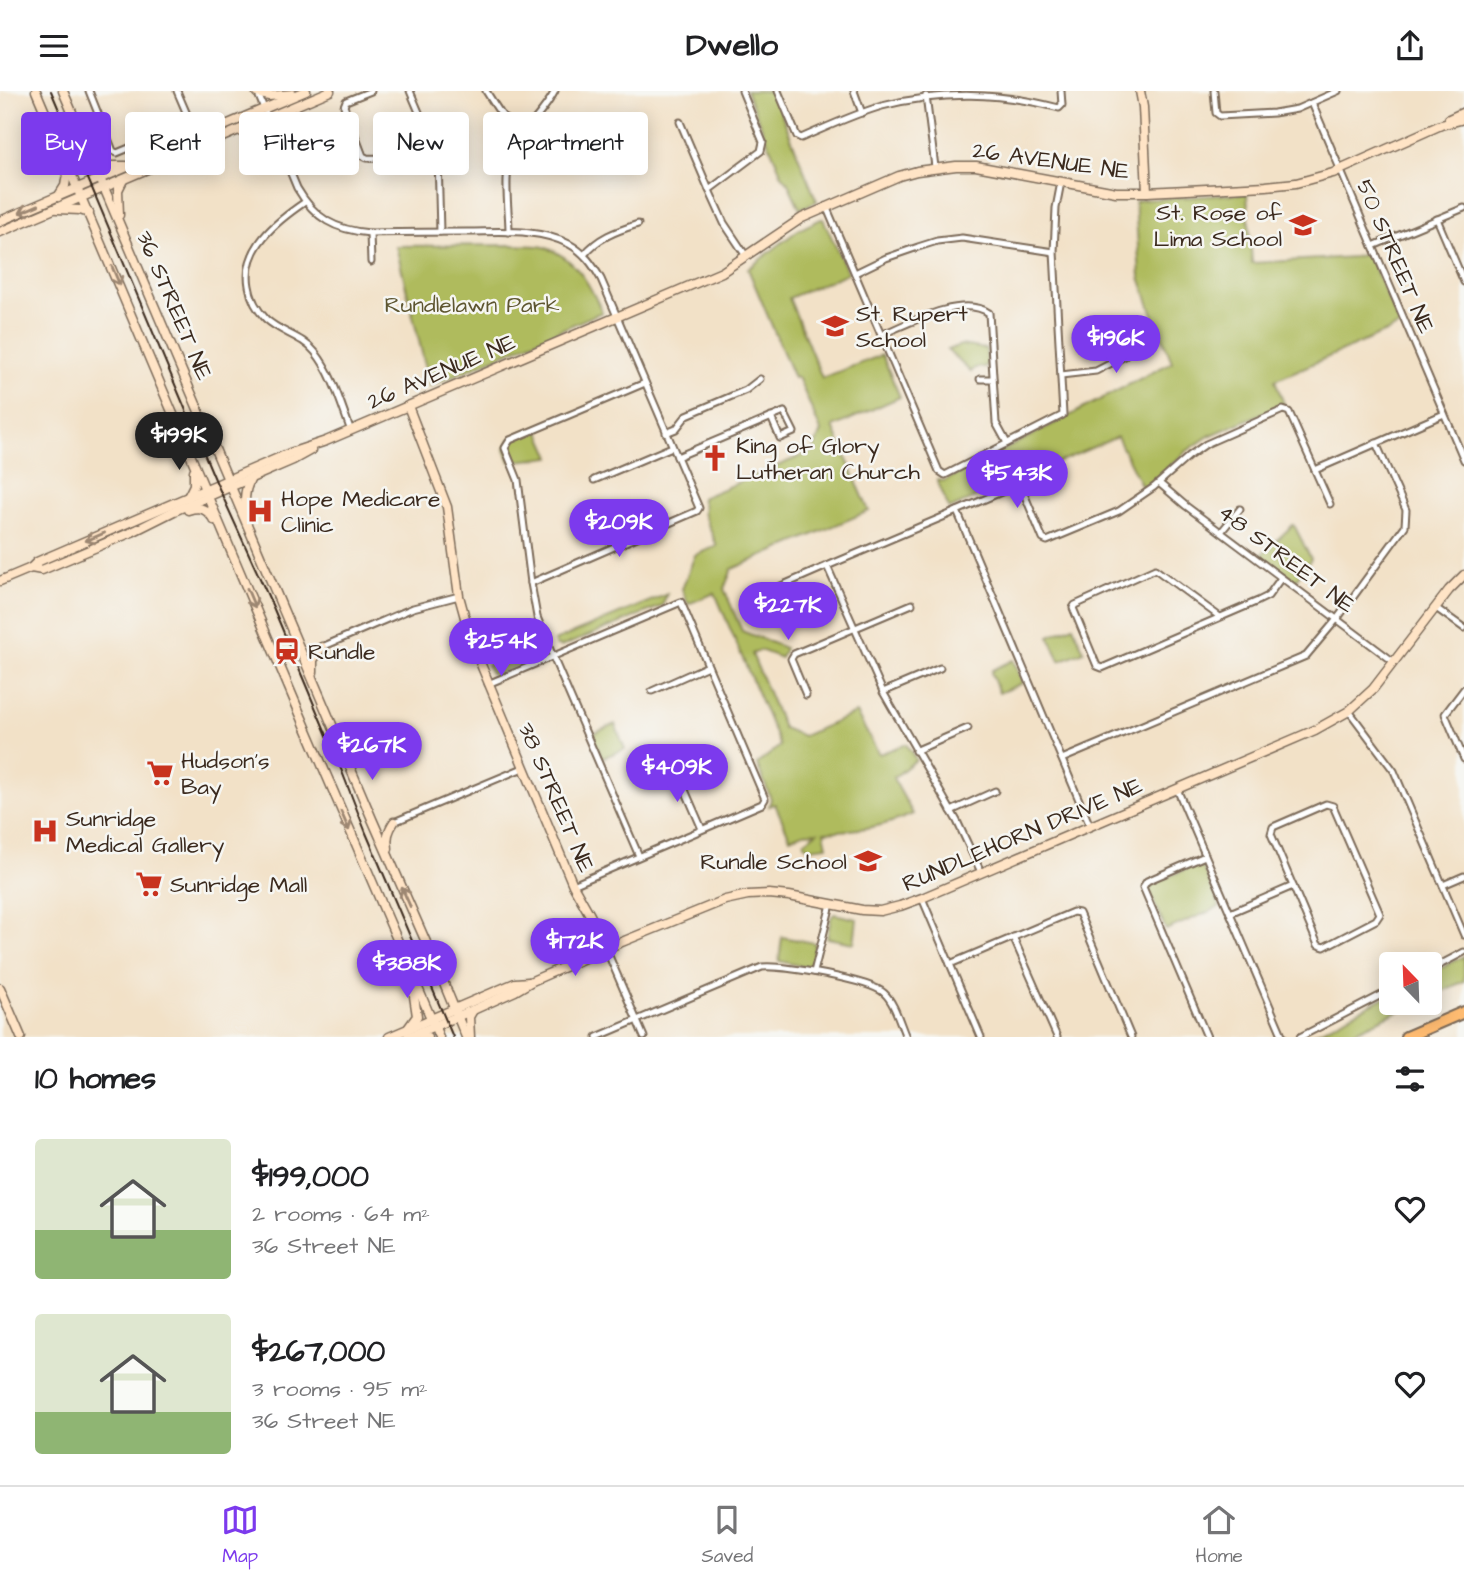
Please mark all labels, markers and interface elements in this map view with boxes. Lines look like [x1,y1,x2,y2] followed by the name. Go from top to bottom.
[686,23,778,68] text: Dwello
[35,27,73,65] icon: menu
[1391,27,1429,65] icon: share
[21,112,111,175] chip: Buy
[125,112,225,175] chip: Rent
[239,112,359,175] chip: Filters
[373,112,469,175] chip: New
[483,112,648,175] chip: Apartment
[971,134,1132,188] street label: 26 AVENUE NE
[1348,175,1442,339] street label: 50 STREET NE
[1154,197,1282,255] place label: St. Rose of Lima School
[19,203,40,216] one-way arrow
[1288,210,1318,240] school or university icon: St. Rose of Lima School
[128,226,220,385] street label: 36 STREET NE
[110,265,123,287] one-way arrow
[384,289,560,321] park label: Rundlelawn Park
[856,298,969,356] place label: St. Rupert School
[820,311,850,341] school or university icon: St. Rupert School
[1067,315,1165,375] pin: $196K
[1087,322,1145,354] text: $196K
[363,326,521,417] street label: 26 AVENUE NE
[130,413,228,472] pin: $199K
[151,419,207,451] text: $199K
[736,430,920,488] place label: King of Glory Lutheran Church
[700,443,730,473] church icon: King of Glory Lutheran Church
[968,451,1066,510] pin: $543K
[982,457,1052,489] text: $543K
[281,483,440,541] place label: Hope Medicare Clinic
[245,496,275,526] hospital icon: Hope Medicare Clinic
[1211,497,1362,621] street label: 48 STREET NE
[570,499,668,559] pin: $209K
[585,506,653,538] text: $209K
[85,531,106,544] one-way arrow
[739,582,837,642] pin: $227K
[245,586,258,608] one-way arrow
[754,589,822,621] text: $227K
[452,619,550,678] pin: $254K
[465,625,537,657] text: $254K
[272,636,302,666] station icon: Rundle
[308,636,375,668] place label: Rundle
[510,717,602,878] street label: 38 STREET NE
[323,723,421,782] pin: $267K
[338,729,406,761] text: $267K
[181,745,270,804] place label: Hudson's Bay
[628,745,726,804] pin: $409K
[642,751,712,783] text: $409K
[145,758,175,788] supermarket icon: Hudson's Bay
[898,770,1148,900] street label: RUNDLEHORN DRIVE NE
[66,803,225,862] place label: Sunridge Medical Gallery
[339,810,352,831] one-way arrow
[30,816,60,846] hospital icon: Sunridge Medical Gallery
[700,846,847,878] place label: Rundle School
[853,846,883,876] school or university icon: Rundle School
[134,869,164,899] supermarket icon: Sunridge Mall
[170,869,307,902] place label: Sunridge Mall
[399,887,412,908] one-way arrow
[526,919,624,978] pin: $172K
[547,925,603,957] text: $172K
[358,941,456,1000] pin: $388K
[373,947,441,979] text: $388K
[1379,952,1442,1015] north arrow
[1379,952,1442,1015] map controls
[35,1058,156,1100] text: 10 homes
[1391,1060,1429,1098] icon: filters
[252,1156,369,1198] text: $199,000
[91,1167,175,1251] icon: home
[1391,1190,1429,1228] icon: heart
[252,1198,430,1230] text: 2 rooms · 64 m²
[252,1230,396,1262] text: 36 Street NE
[252,1331,385,1373] text: $267,000
[91,1342,175,1426] icon: home
[1391,1365,1429,1403] icon: heart
[252,1373,428,1405] text: 3 rooms · 95 m²
[252,1405,396,1437] text: 36 Street NE
[221,1501,259,1570] tab: Map
[701,1501,753,1570] tab: Saved
[1196,1501,1243,1570] tab: Home

